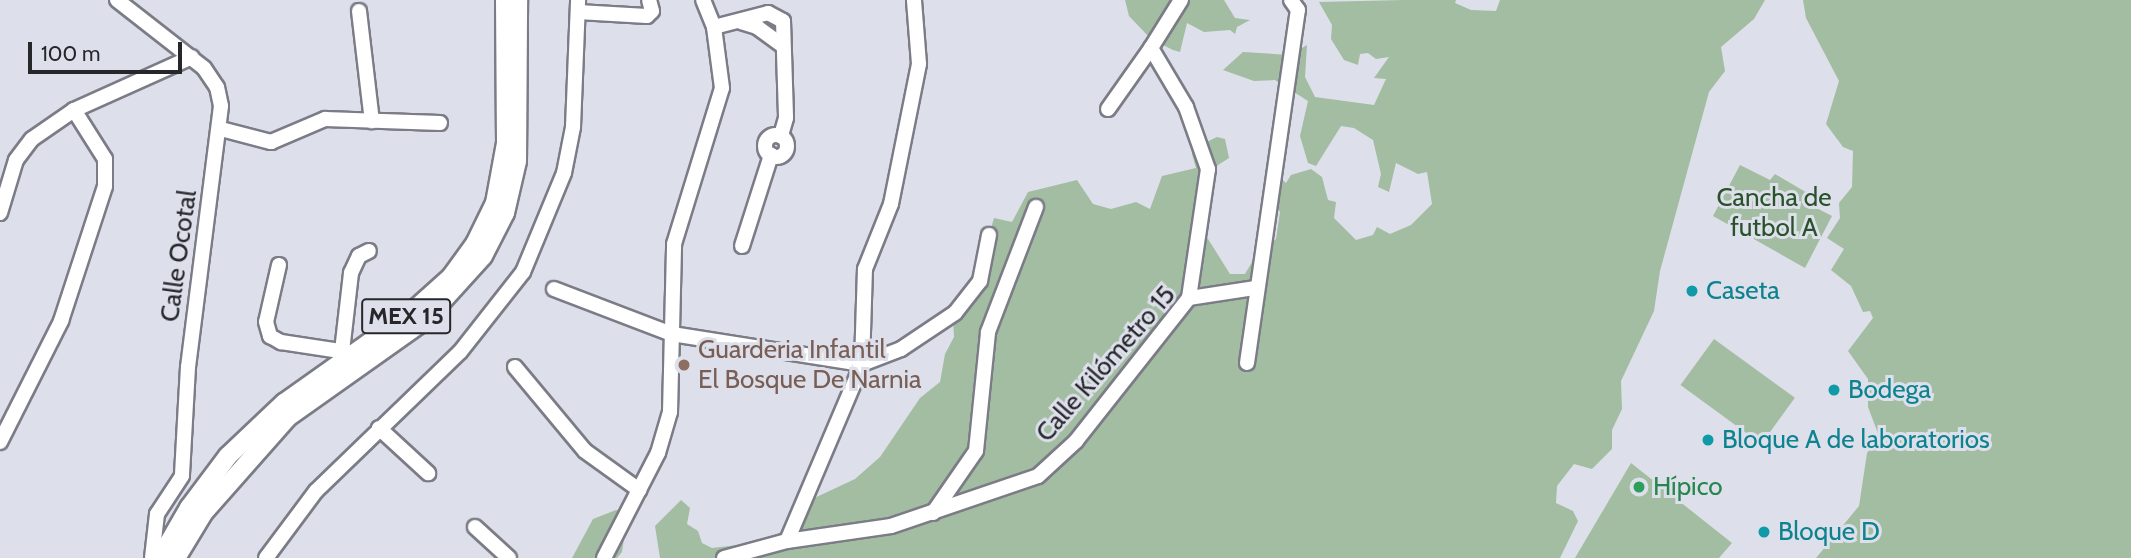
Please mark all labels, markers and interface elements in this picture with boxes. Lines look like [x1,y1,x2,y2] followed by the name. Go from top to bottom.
[32,28,186,72] scale bar
[41,41,100,66] text: 100 m
[1717,182,1831,244] park label: Cancha de futbol A
[154,188,204,324] street label: Calle Ocotal
[1706,275,1780,307] place label: Caseta
[1030,280,1182,448] street label: Calle Kilómetro 15
[1684,283,1700,299] marker: Caseta
[360,296,452,337] road number: MEX 15
[698,334,921,396] place label: Guarderia Infantil El Bosque De Narnia
[676,357,692,373] marker: Guarderia Infantil El Bosque De Narnia
[1848,374,1931,406] place label: Bodega
[1826,382,1842,398] marker: Bodega
[1722,424,1990,456] place label: Bloque A de laboratorios
[1700,432,1716,448] marker: Bloque A de laboratorios
[1653,471,1723,503] place label: Hípico
[1631,479,1647,495] marker: Hípico
[1778,516,1880,548] place label: Bloque D
[1756,524,1772,540] marker: Bloque D

